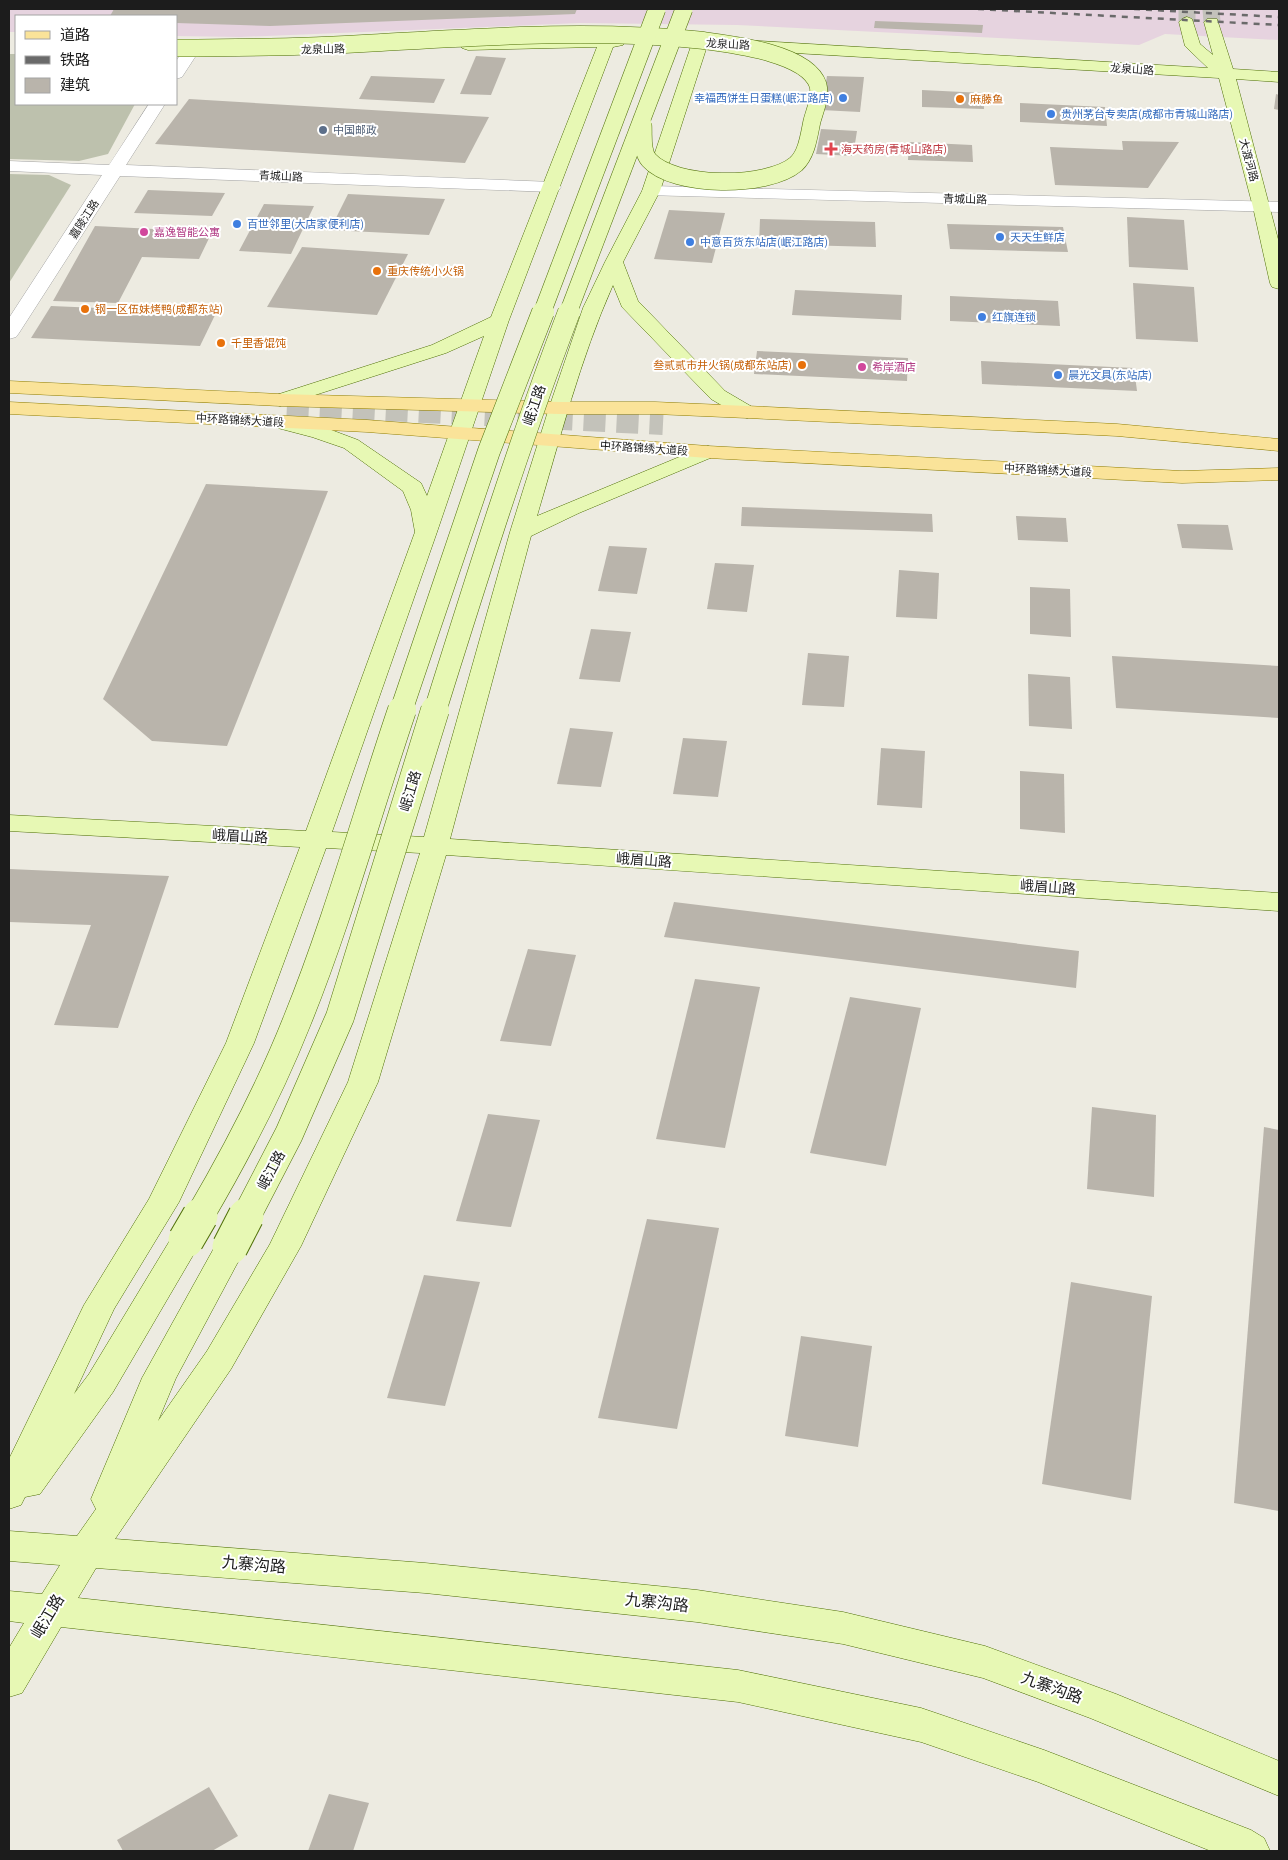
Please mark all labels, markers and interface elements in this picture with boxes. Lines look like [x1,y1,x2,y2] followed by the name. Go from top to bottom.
[15,15,178,105] legend
[60,26,90,43] text: 道路
[706,37,750,51] street label: 龙泉山路
[301,43,345,55] street label: 龙泉山路
[60,51,90,68] text: 铁路
[1110,61,1154,77] street label: 龙泉山路
[60,76,90,93] text: 建筑
[694,92,833,105] place label: 幸福西饼生日蛋糕(岷江路店)
[837,92,849,104] marker: 幸福西饼生日蛋糕(岷江路店)
[954,93,966,105] marker: 麻藤鱼
[970,93,1003,105] place label: 麻藤鱼
[1045,108,1057,120] marker: 贵州茅台专卖店(成都市青城山路店)
[1061,108,1233,121] place label: 贵州茅台专卖店(成都市青城山路店)
[317,124,329,136] marker: 中国邮政
[333,124,377,136] place label: 中国邮政
[1238,137,1260,183] street label: 大渡河路
[825,143,837,155] marker: 海天药房(青城山路店)
[841,143,947,156] place label: 海天药房(青城山路店)
[259,169,303,183] street label: 青城山路
[943,193,987,205] street label: 青城山路
[67,197,101,241] street label: 嘉陵江路
[231,218,243,230] marker: 百世邻里(大店家便利店)
[247,218,364,231] place label: 百世邻里(大店家便利店)
[138,226,150,238] marker: 嘉逸智能公寓
[154,226,220,238] place label: 嘉逸智能公寓
[994,231,1006,243] marker: 天天生鲜店
[1010,231,1065,243] place label: 天天生鲜店
[684,236,696,248] marker: 中意百货东站店(岷江路店)
[700,236,828,249] place label: 中意百货东站店(岷江路店)
[371,265,383,277] marker: 重庆传统小火锅
[387,265,464,277] place label: 重庆传统小火锅
[79,303,91,315] marker: 钢一区伍妹烤鸭(成都东站)
[95,303,223,316] place label: 钢一区伍妹烤鸭(成都东站)
[976,311,988,323] marker: 红旗连锁
[992,311,1036,323] place label: 红旗连锁
[215,337,227,349] marker: 千里香馄饨
[231,337,286,349] place label: 千里香馄饨
[653,359,792,372] place label: 叁贰贰市井火锅(成都东站店)
[796,359,808,371] marker: 叁贰贰市井火锅(成都东站店)
[856,361,868,373] marker: 希岸酒店
[872,361,916,373] place label: 希岸酒店
[1052,369,1064,381] marker: 晨光文具(东站店)
[1068,369,1152,382] place label: 晨光文具(东站店)
[520,383,548,427] street label: 岷江路
[196,412,284,428] street label: 中环路锦绣大道段
[600,439,688,457] street label: 中环路锦绣大道段
[1004,462,1092,478] street label: 中环路锦绣大道段
[396,769,424,813] street label: 岷江路
[212,827,268,845] street label: 峨眉山路
[616,850,672,870] street label: 峨眉山路
[1020,877,1076,897] street label: 峨眉山路
[254,1148,288,1192] street label: 岷江路
[221,1552,287,1576] street label: 九寨沟路
[624,1590,690,1614] street label: 九寨沟路
[27,1591,67,1641] street label: 岷江路
[1019,1668,1085,1706] street label: 九寨沟路

